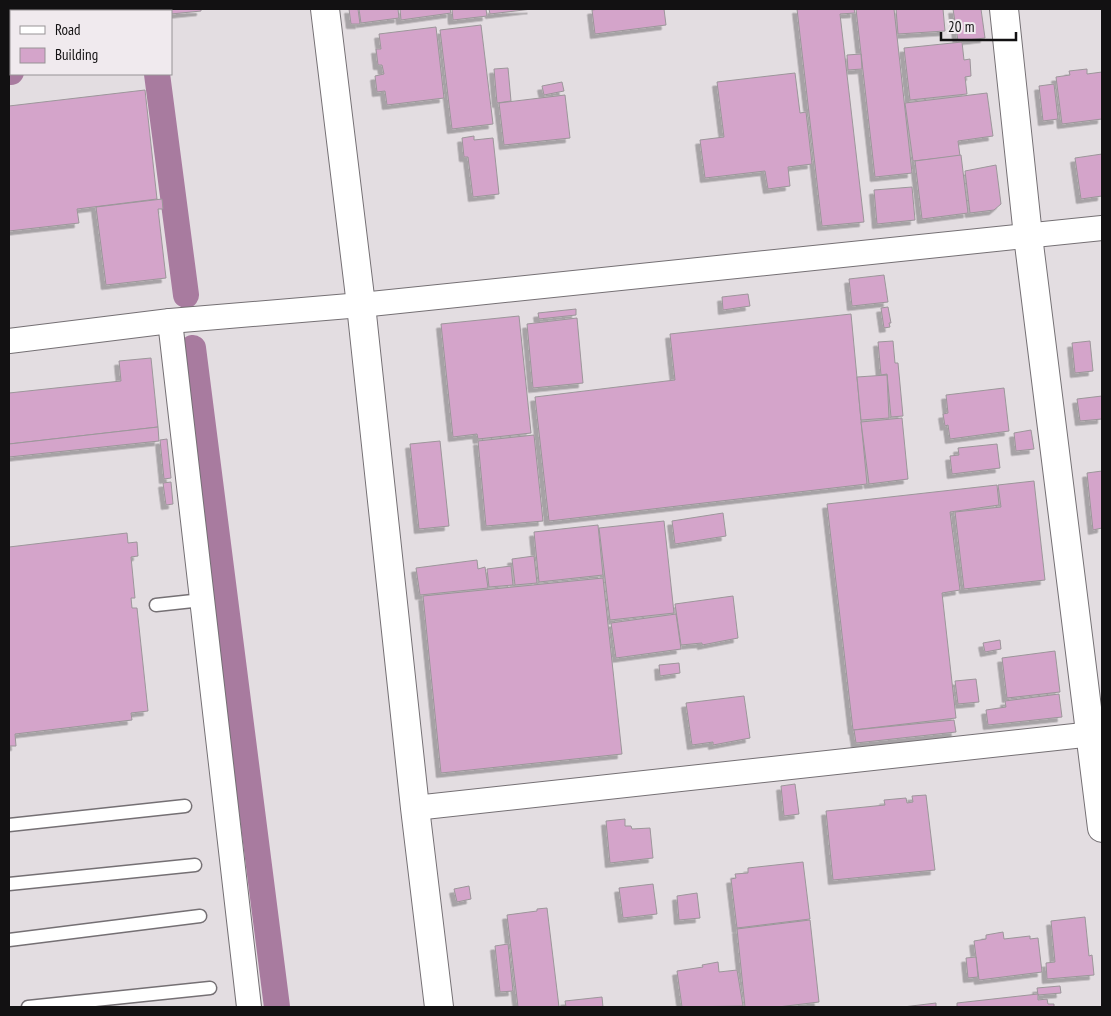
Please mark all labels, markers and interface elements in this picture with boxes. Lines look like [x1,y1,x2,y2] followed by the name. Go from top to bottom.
[10,10,172,75] legend
[941,10,1016,42] scale bar
[948,17,974,36] text: 20 m
[55,20,81,39] text: Road
[55,45,98,64] text: Building

